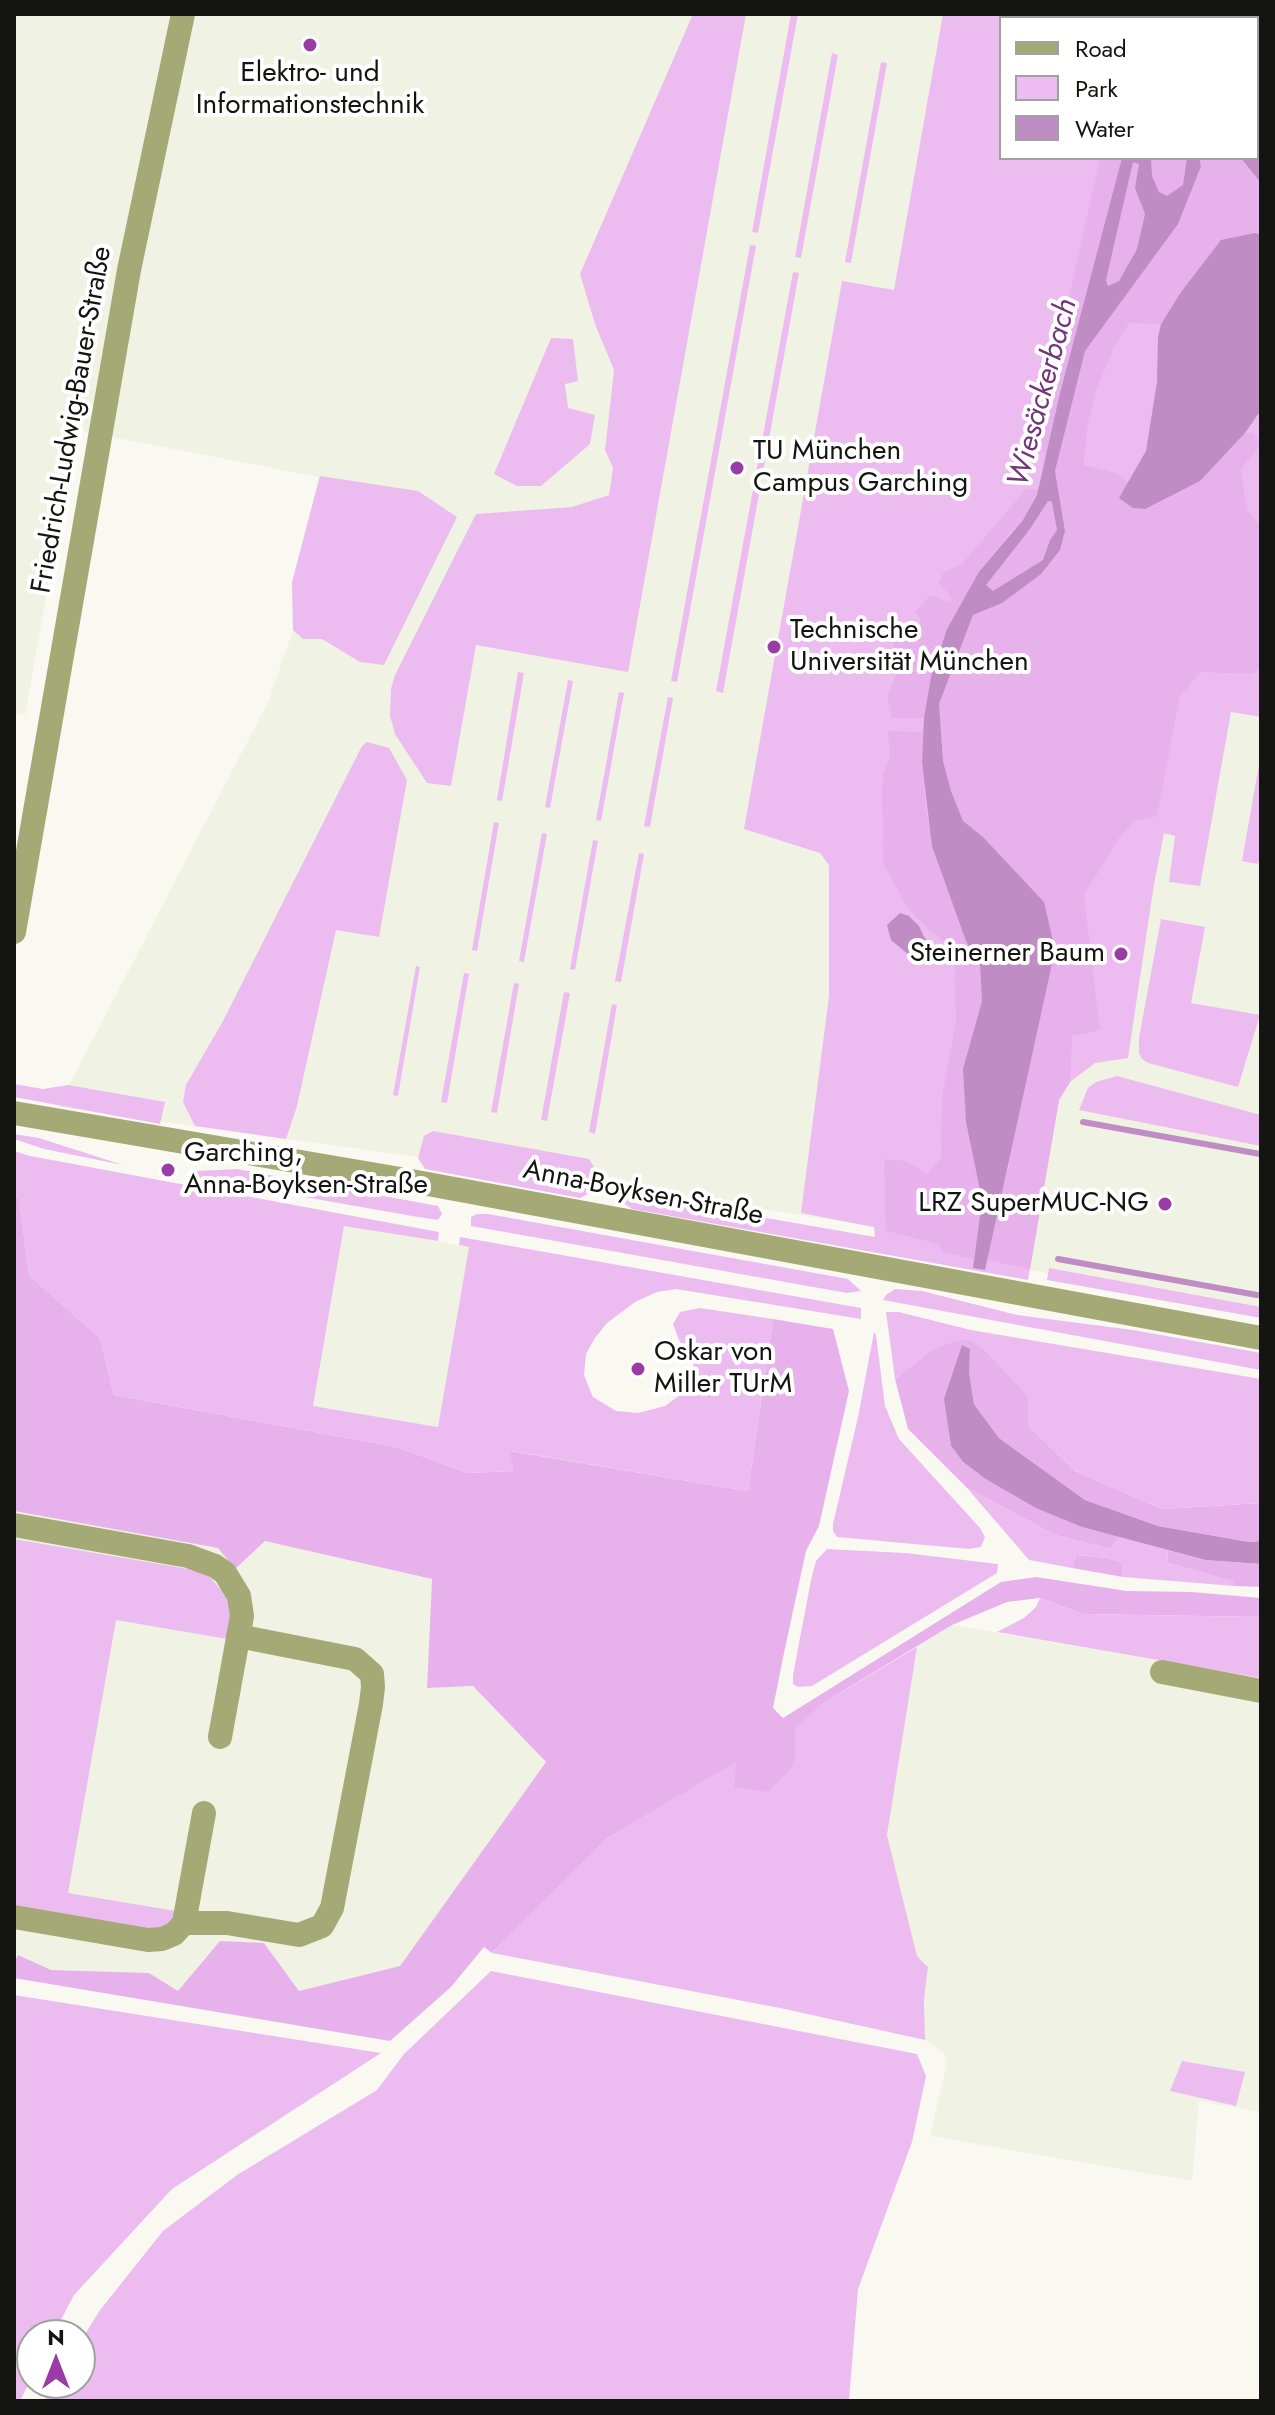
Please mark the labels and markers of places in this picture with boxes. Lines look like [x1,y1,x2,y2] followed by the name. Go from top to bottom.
[301,36,319,54] marker: Elektro- und Informationstechnik
[196,57,424,123] place label: Elektro- und Informationstechnik
[753,435,968,501] place label: TU München Campus Garching
[728,459,746,477] marker: TU München Campus Garching
[790,614,1029,680] place label: Technische Universität München
[765,638,783,656] marker: Technische Universität München
[910,937,1105,971] place label: Steinerner Baum
[1112,945,1130,963] marker: Steinerner Baum
[184,1137,428,1203] place label: Garching, Anna-Boyksen-Straße
[159,1161,177,1179] marker: Garching, Anna-Boyksen-Straße
[918,1187,1149,1221] place label: LRZ SuperMUC-NG
[1156,1195,1174,1213] marker: LRZ SuperMUC-NG
[654,1336,792,1402] place label: Oskar von Miller TUrM
[629,1360,647,1378] marker: Oskar von Miller TUrM

